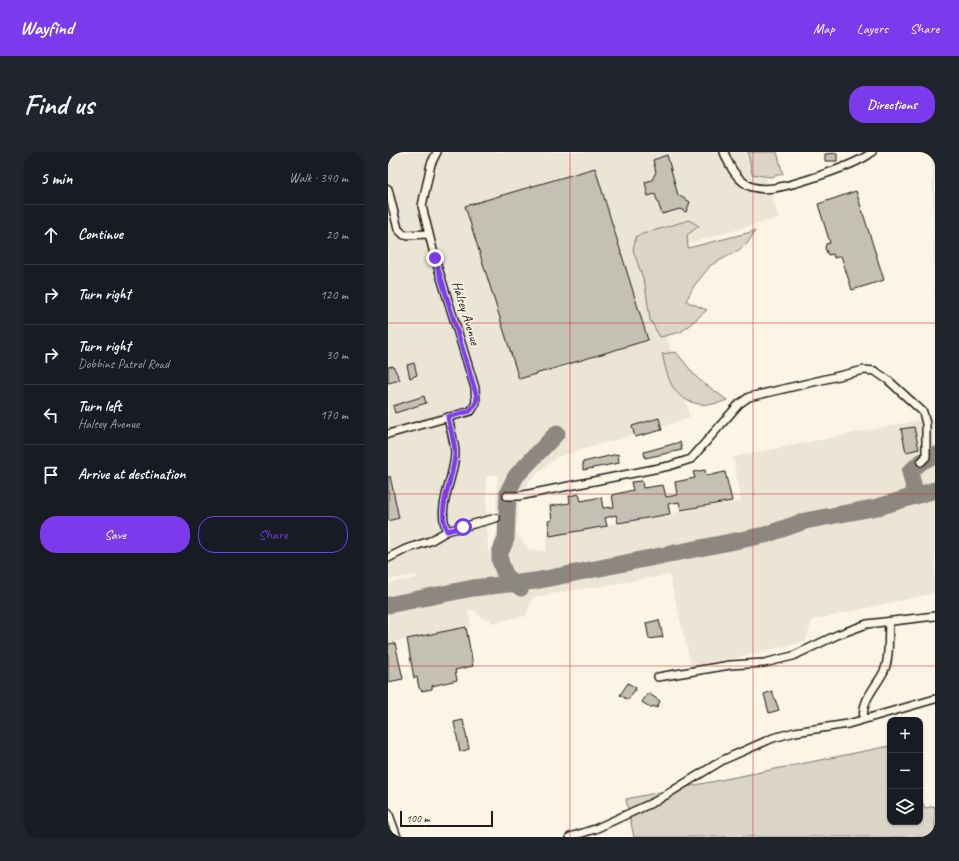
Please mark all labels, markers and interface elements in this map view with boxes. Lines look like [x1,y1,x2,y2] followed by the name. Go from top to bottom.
[20,16,73,40] text: Wayfind
[813,20,835,37] text: Map
[857,20,888,37] text: Layers
[910,20,939,37] text: Share
[849,86,935,123] button: Directions
[24,87,94,122] text: Find us
[40,168,72,189] text: 5 min
[289,170,348,186] text: Walk · 340 m
[40,224,62,246] icon: ahead
[78,225,123,244] text: Continue
[326,227,348,243] text: 20 m
[426,249,444,267] route end
[448,279,484,348] street label: Halsey Avenue
[40,284,62,306] icon: right
[78,285,131,304] text: Turn right
[320,287,348,303] text: 120 m
[78,337,131,356] text: Turn right
[40,344,62,366] icon: right
[326,347,348,363] text: 30 m
[78,356,169,372] text: Dobbins Patrol Road
[78,397,121,416] text: Turn left
[40,404,62,426] icon: left
[320,407,348,423] text: 170 m
[78,416,139,432] text: Halsey Avenue
[40,464,62,486] icon: arrive
[78,465,185,484] text: Arrive at destination
[40,516,190,553] button: Save
[198,516,348,553] button: Share
[454,518,472,536] route start
[887,717,923,825] map controls
[887,717,923,753] button: +
[887,753,923,789] button: −
[887,789,923,825] button: layers
[400,809,493,828] scale bar
[406,811,430,825] text: 100 m

